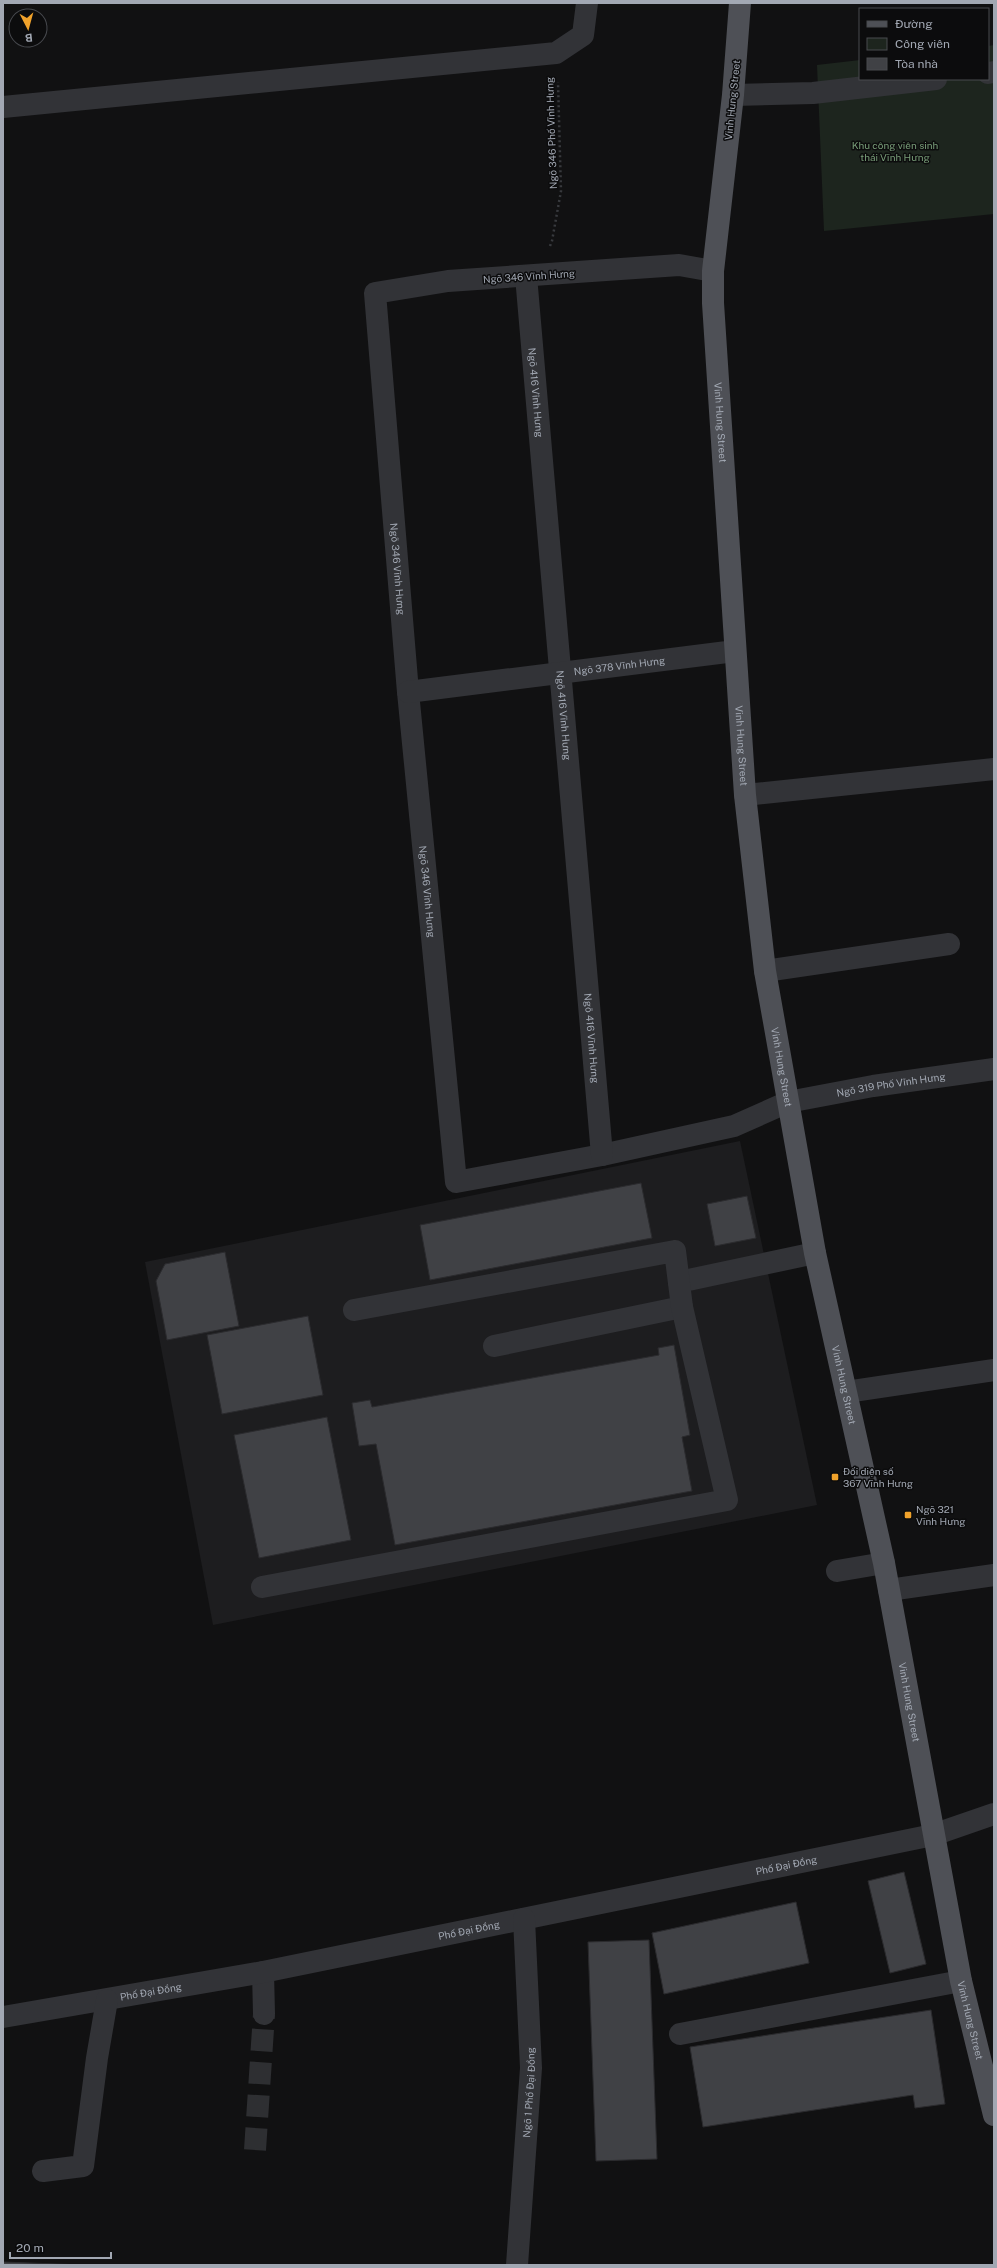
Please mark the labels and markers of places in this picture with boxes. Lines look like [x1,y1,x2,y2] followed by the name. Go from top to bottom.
[843,1465,913,1489] place label: Đối diện số 367 Vĩnh Hưng
[830,1472,840,1482] marker: Đối diện số 367 Vĩnh Hưng
[916,1503,966,1527] place label: Ngõ 321 Vĩnh Hưng
[903,1510,913,1520] marker: Ngõ 321 Vĩnh Hưng

